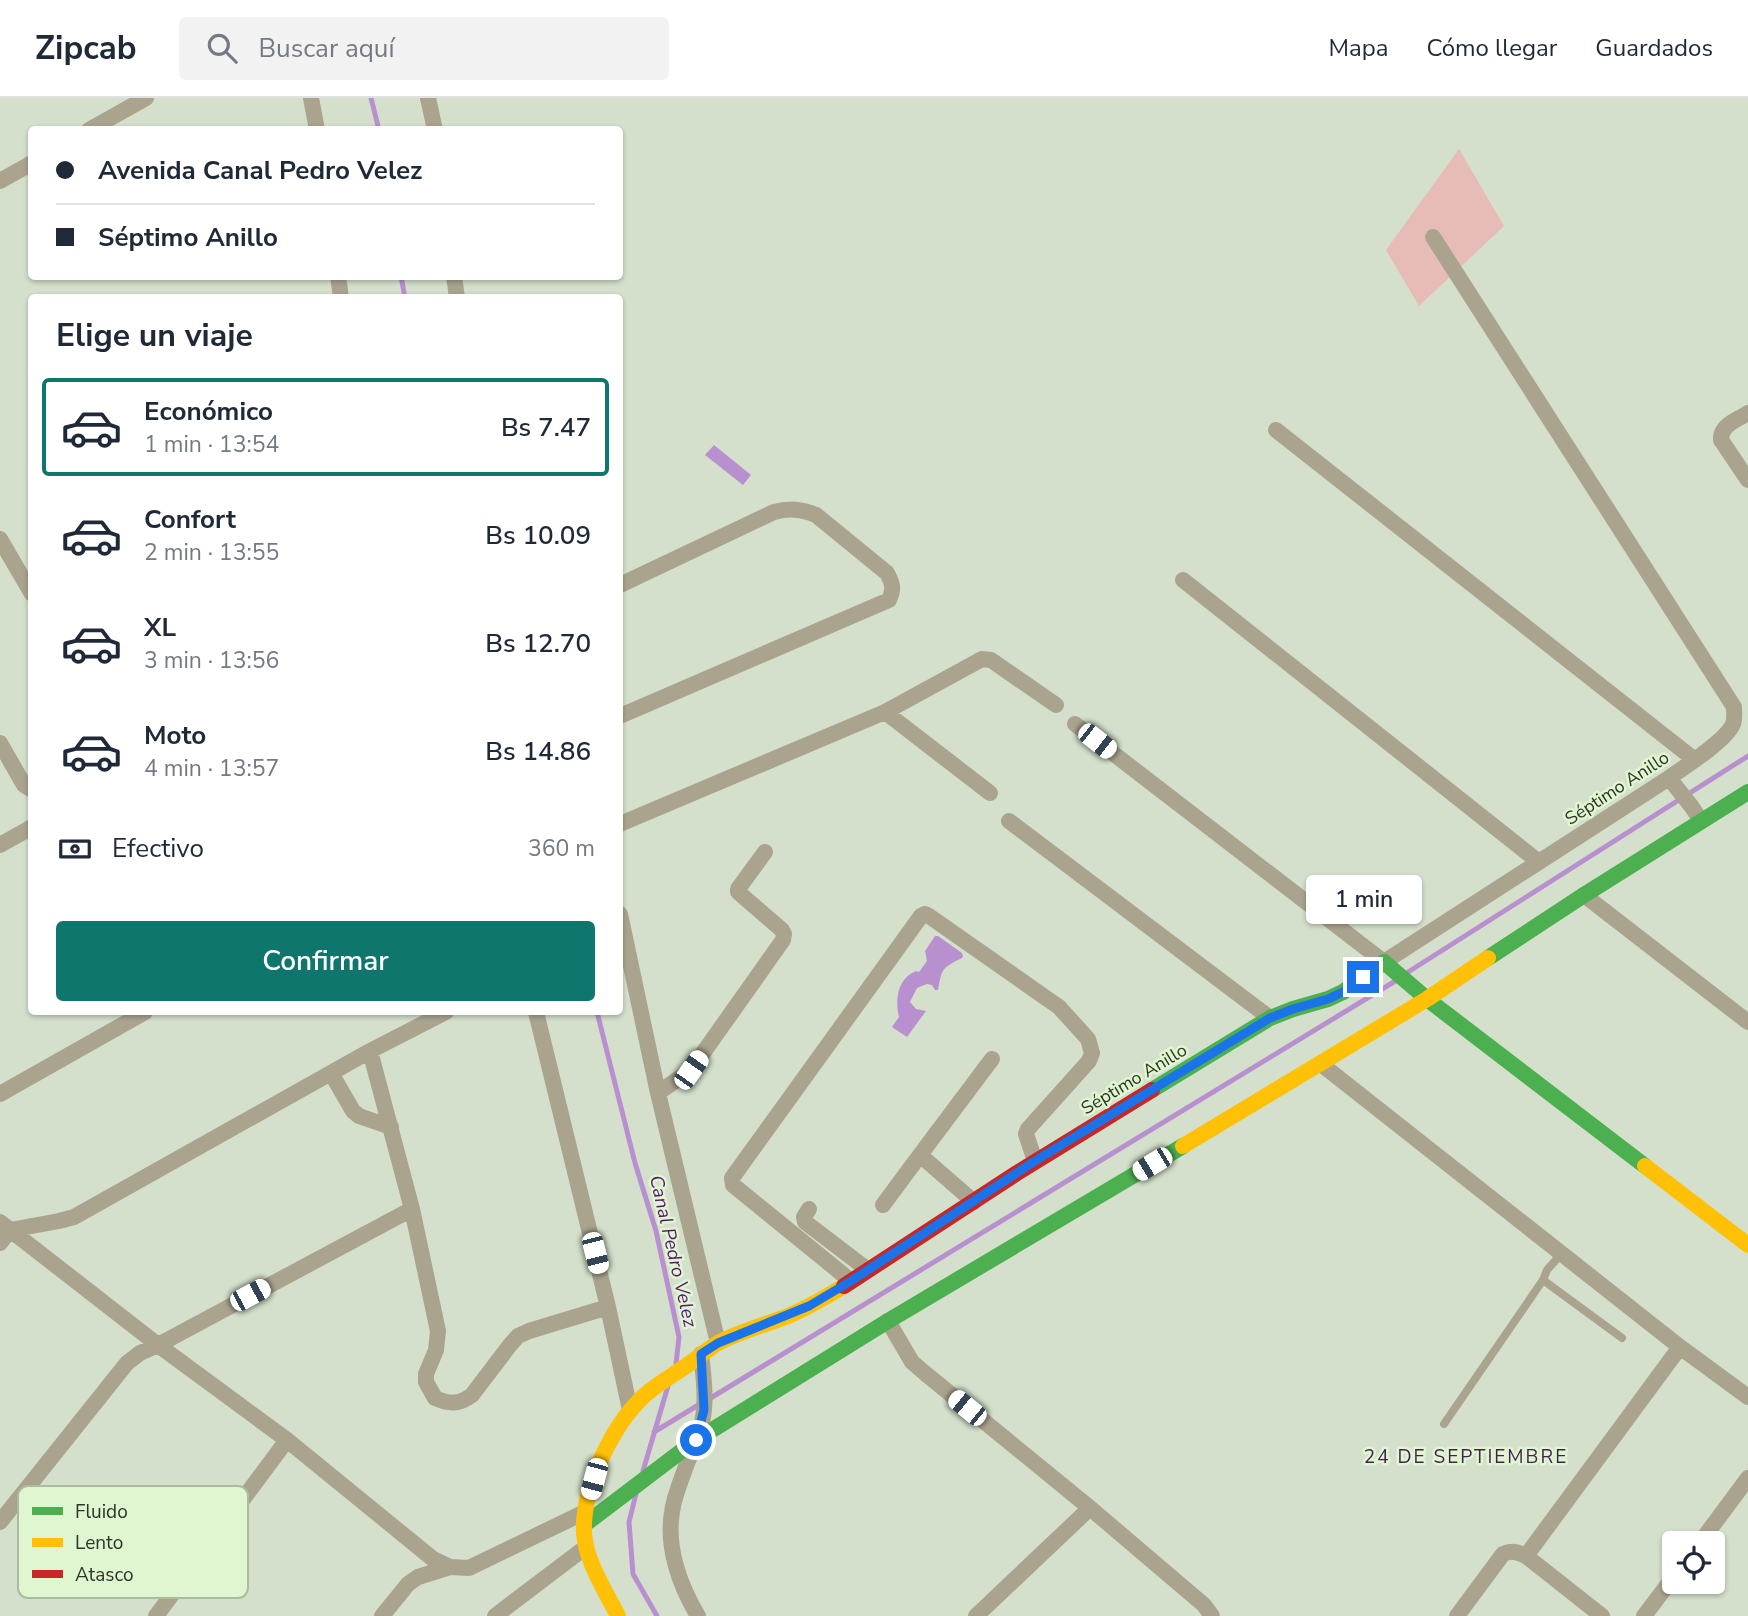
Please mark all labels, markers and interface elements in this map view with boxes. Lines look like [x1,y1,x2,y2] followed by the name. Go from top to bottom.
[179,17,669,80] search box
[35,26,137,71] text: Zipcab
[203,29,241,67] icon: search
[259,31,394,66] text: Buscar aquí
[1328,32,1388,64] text: Mapa
[1426,32,1557,64] text: Cómo llegar
[1595,32,1713,64] text: Guardados
[98,153,422,188] text: Avenida Canal Pedro Velez
[98,220,278,255] text: Séptimo Anillo
[56,314,253,357] text: Elige un viaje
[144,394,273,429] text: Económico
[60,396,123,459] icon: car
[501,410,591,445] text: Bs 7.47
[144,429,279,460] text: 1 min · 13:54
[144,502,236,537] text: Confort
[60,504,123,567] icon: car
[485,518,591,553] text: Bs 10.09
[144,537,279,568] text: 2 min · 13:55
[144,610,176,645] text: XL
[60,612,123,675] icon: car
[485,626,591,661] text: Bs 12.70
[144,645,279,676] text: 3 min · 13:56
[144,718,206,753] text: Moto
[60,720,123,783] icon: car
[1074,720,1121,762] car
[485,734,591,769] text: Bs 14.86
[1560,745,1674,831] street label: Séptimo Anillo
[144,753,279,784] text: 4 min · 13:57
[56,830,94,868] icon: cash
[112,831,204,866] text: Efectivo
[528,833,595,864] text: 360 m
[1305,876,1421,924] callout: 1 min
[1335,884,1393,915] text: 1 min
[56,921,595,1001] button: Confirmar
[1347,961,1379,993] route end
[1077,1038,1191,1120] street label: Séptimo Anillo
[671,1047,712,1093] car
[1129,1144,1176,1184] car
[643,1173,703,1330] water label: Canal Pedro Velez
[580,1230,611,1276] car
[227,1276,274,1314] car
[945,1387,990,1429] car
[680,1424,712,1456] route start
[1364,1444,1568,1470] district label: 24 DE SEPTIEMBRE
[579,1456,610,1502] car
[18,1486,248,1598] legend
[75,1499,128,1525] text: Fluido
[75,1530,123,1556] text: Lento
[1662,1531,1725,1594] map controls
[1662,1531,1725,1594] button: locate
[75,1562,134,1588] text: Atasco

